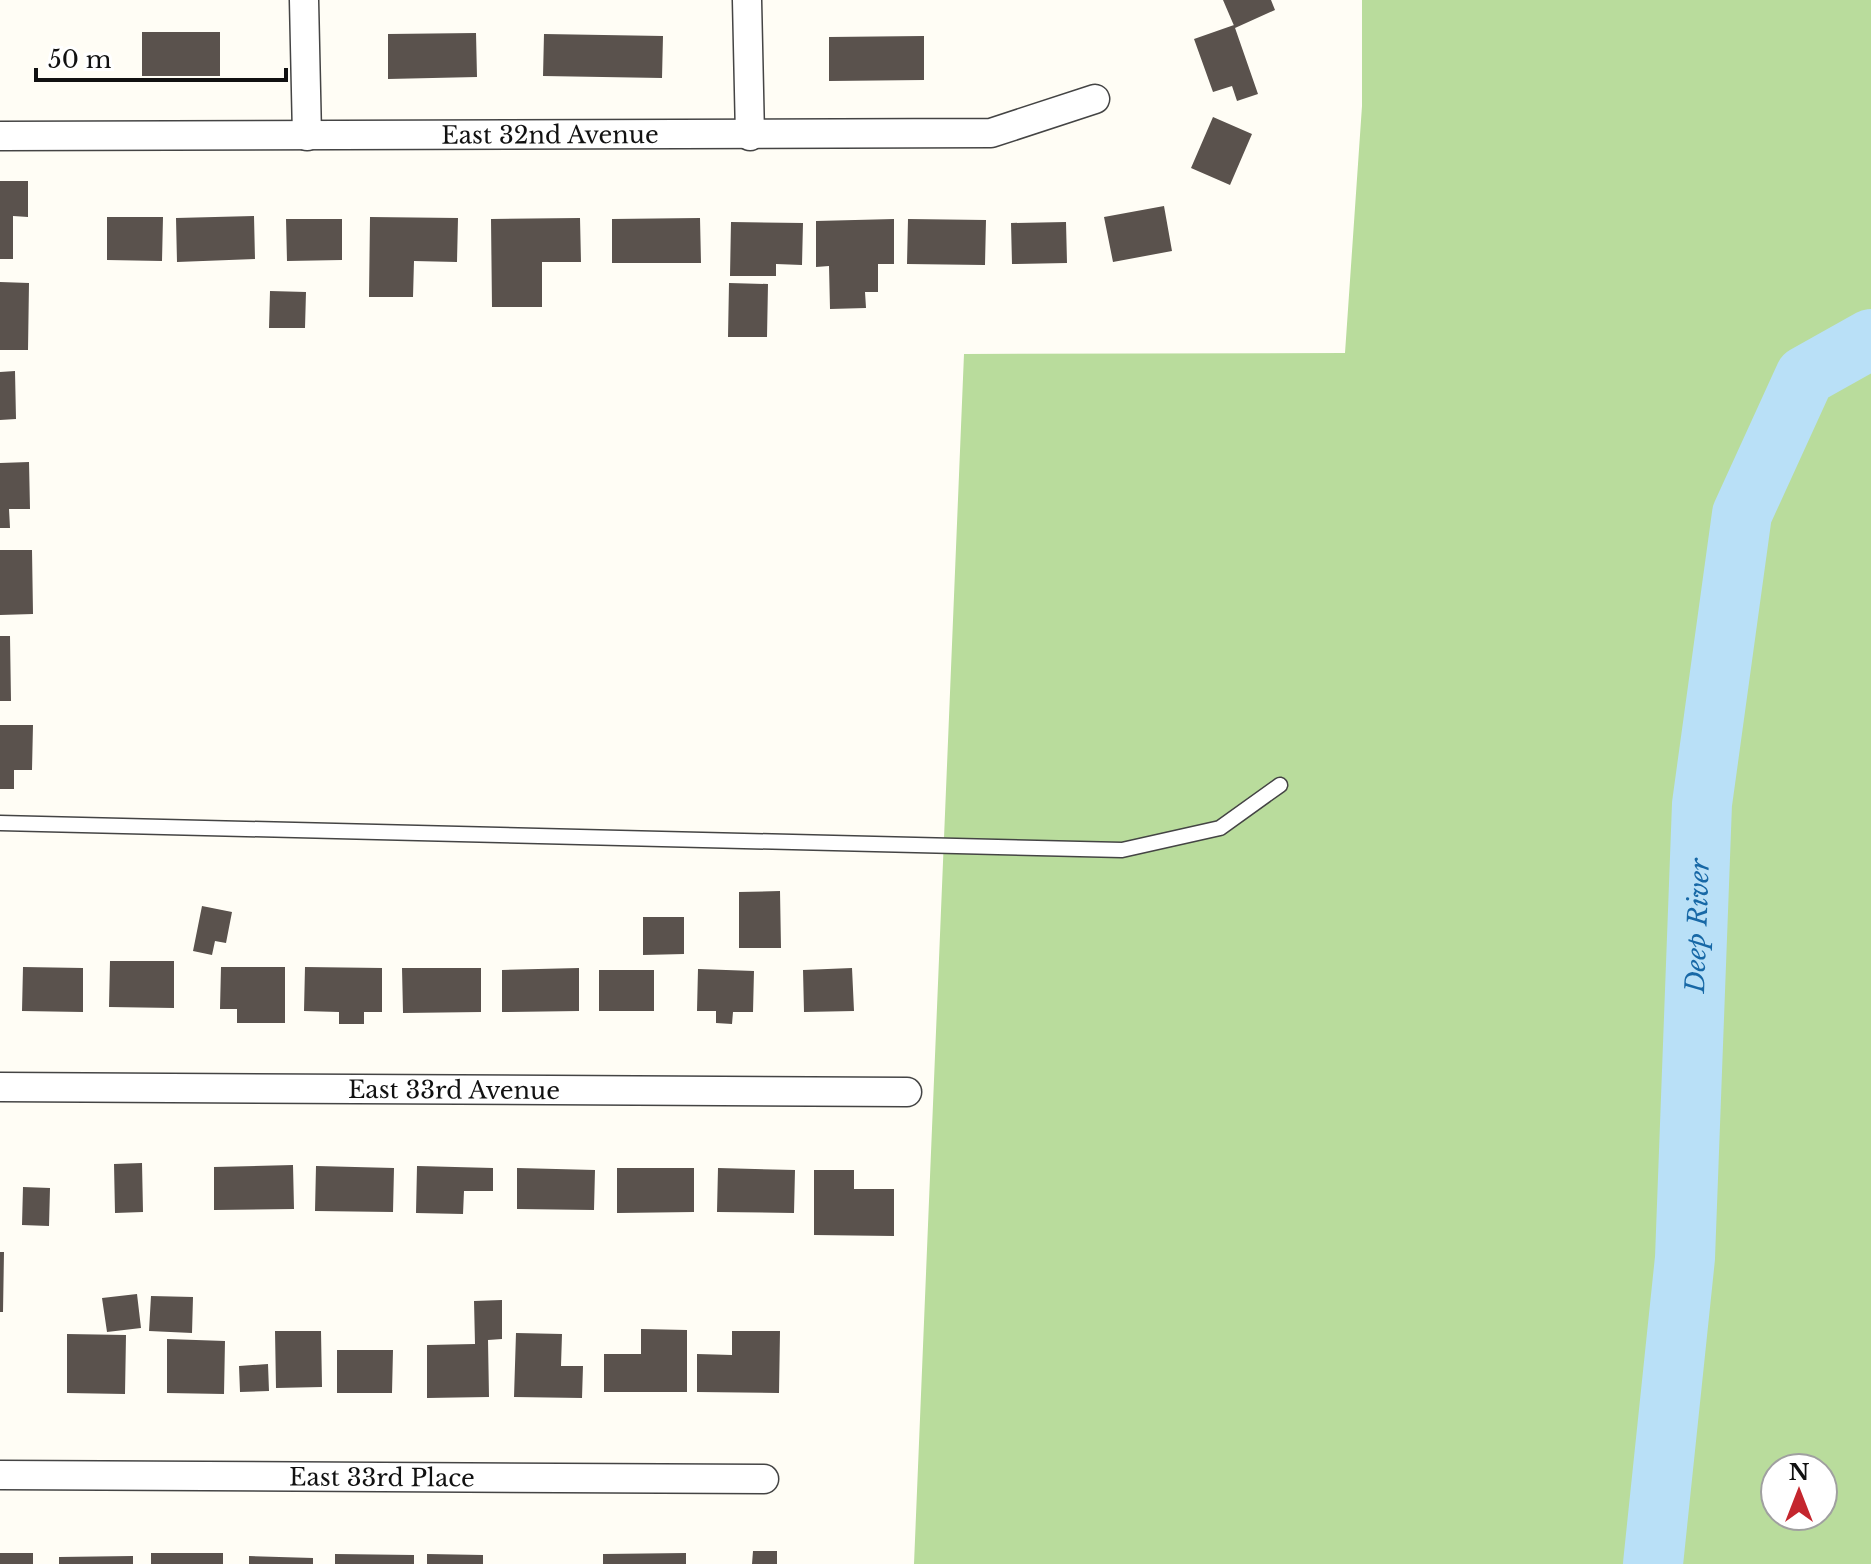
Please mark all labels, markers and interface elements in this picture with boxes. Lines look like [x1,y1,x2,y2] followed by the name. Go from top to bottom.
[36,32,286,82] scale bar
[48,45,112,74] text: 50 m
[441,120,659,149] street label: East 32nd Avenue
[1679,857,1716,995] water label: Deep River
[348,1074,560,1105] street label: East 33rd Avenue
[1759,1452,1839,1532] north arrow
[1789,1459,1810,1486] text: N
[289,1462,475,1492] street label: East 33rd Place

